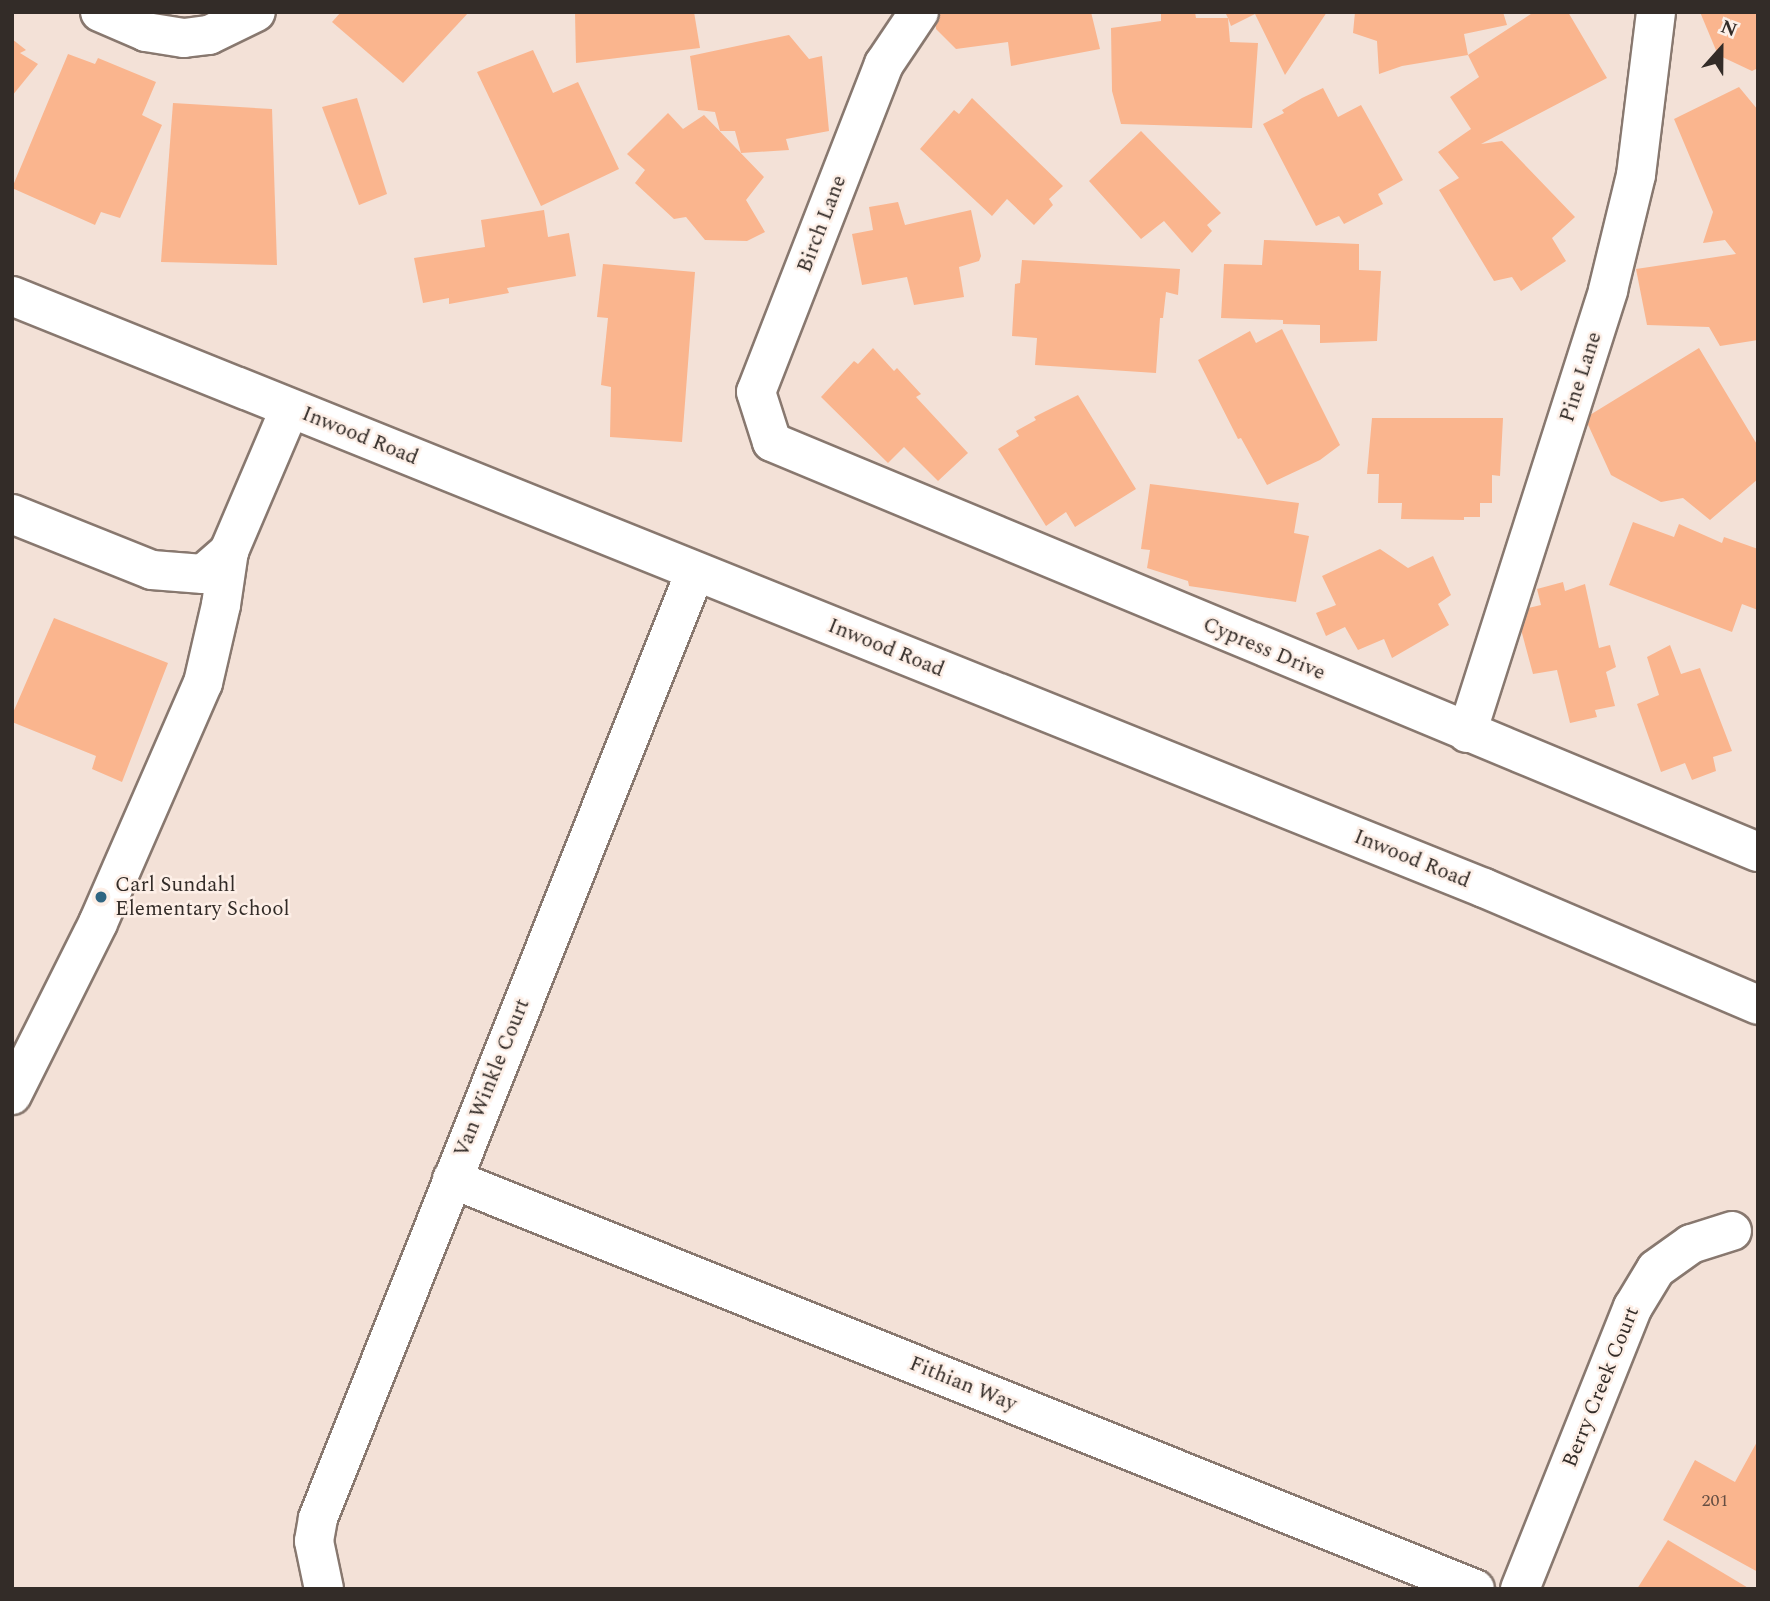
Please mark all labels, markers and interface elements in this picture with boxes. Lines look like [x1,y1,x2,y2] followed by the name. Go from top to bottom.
[1716,13,1741,45] text: N
[1686,14,1756,84] north arrow
[792,172,852,276] street label: Birch Lane
[1555,329,1607,425] street label: Pine Lane
[298,401,422,471] street label: Inwood Road
[1199,612,1329,686] street label: Cypress Drive
[824,613,948,683] street label: Inwood Road
[1350,824,1474,894] street label: Inwood Road
[115,872,290,922] place label: Carl Sundahl Elementary School
[93,889,109,905] marker: Carl Sundahl Elementary School
[449,995,535,1161] street label: Van Winkle Court
[1557,1303,1645,1471] street label: Berry Creek Court
[906,1351,1020,1417] street label: Fithian Way
[1702,1490,1728,1512] house number: 201

